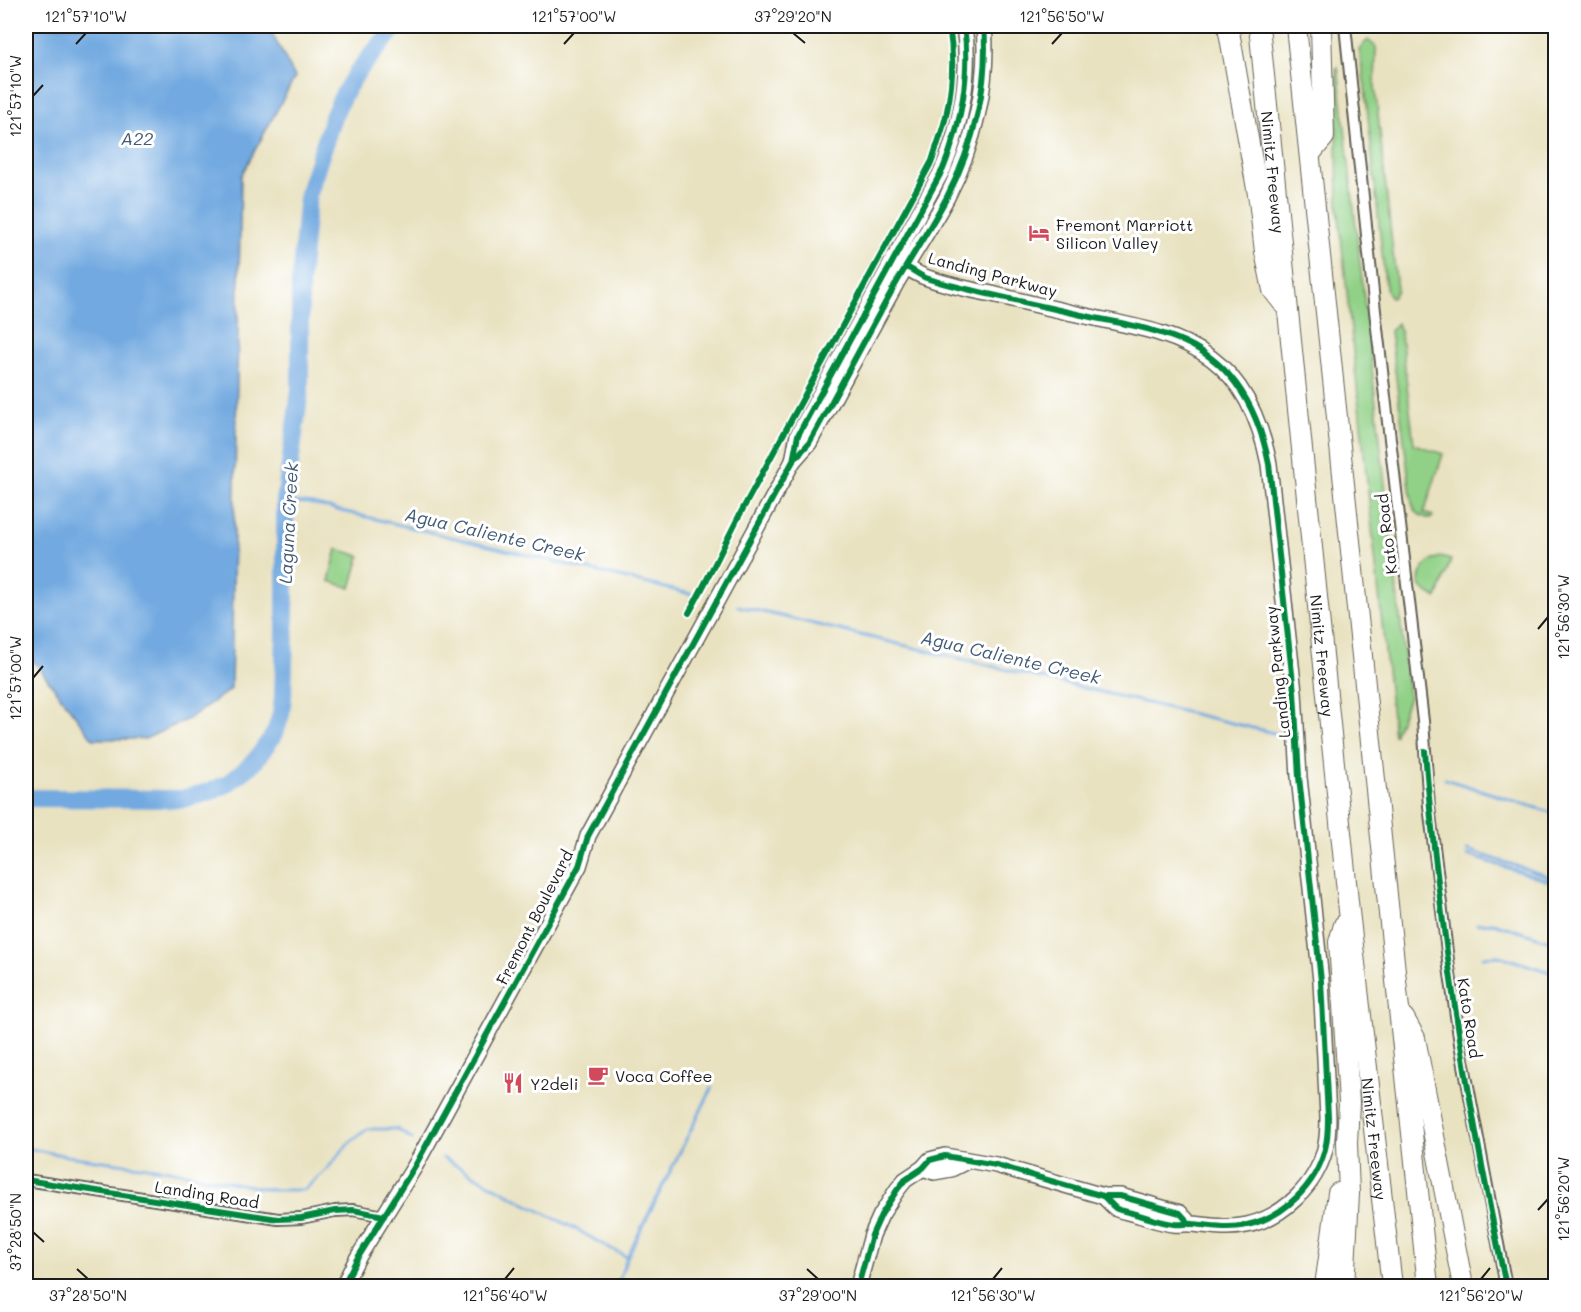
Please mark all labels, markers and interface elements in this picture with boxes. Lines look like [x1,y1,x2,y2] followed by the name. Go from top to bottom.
[45,6,127,26] text: 121°57'10"W
[532,6,616,26] text: 121°57'00"W
[754,6,832,26] text: 37°29'20"N
[1019,6,1105,26] text: 121°56'50"W
[5,55,25,137] text: 121°57'10"W
[1257,110,1291,235] street label: Nimitz Freeway
[121,126,153,150] water label: A22
[1056,214,1193,253] place label: Fremont Marriott Silicon Valley
[1027,221,1051,245] hotel icon: Fremont Marriott Silicon Valley
[926,247,1060,301] street label: Landing Parkway
[273,461,303,584] water label: Laguna Creek
[1371,492,1401,576] street label: Kato Road
[403,502,588,566] water label: Agua Caliente Creek
[1553,574,1573,660] text: 121°56'30"W
[1306,593,1340,718] street label: Nimitz Freeway
[1260,605,1294,739] street label: Landing Parkway
[919,625,1104,689] water label: Agua Caliente Creek
[5,636,25,720] text: 121°57'00"W
[491,846,577,988] street label: Fremont Boulevard
[1453,976,1487,1060] street label: Kato Road
[586,1063,610,1087] cafe icon: Voca Coffee
[615,1065,712,1086] place label: Voca Coffee
[501,1071,525,1095] restaurant icon: Y2deli
[530,1073,578,1094] place label: Y2deli
[1358,1077,1393,1201] street label: Nimitz Freeway
[1553,1157,1573,1241] text: 121°56'20"W
[153,1175,261,1213] street label: Landing Road
[5,1193,25,1271] text: 37°28'50"N
[49,1285,127,1305] text: 37°28'50"N
[462,1285,548,1305] text: 121°56'40"W
[779,1285,857,1305] text: 37°29'00"N
[950,1285,1036,1305] text: 121°56'30"W
[1439,1285,1523,1305] text: 121°56'20"W

